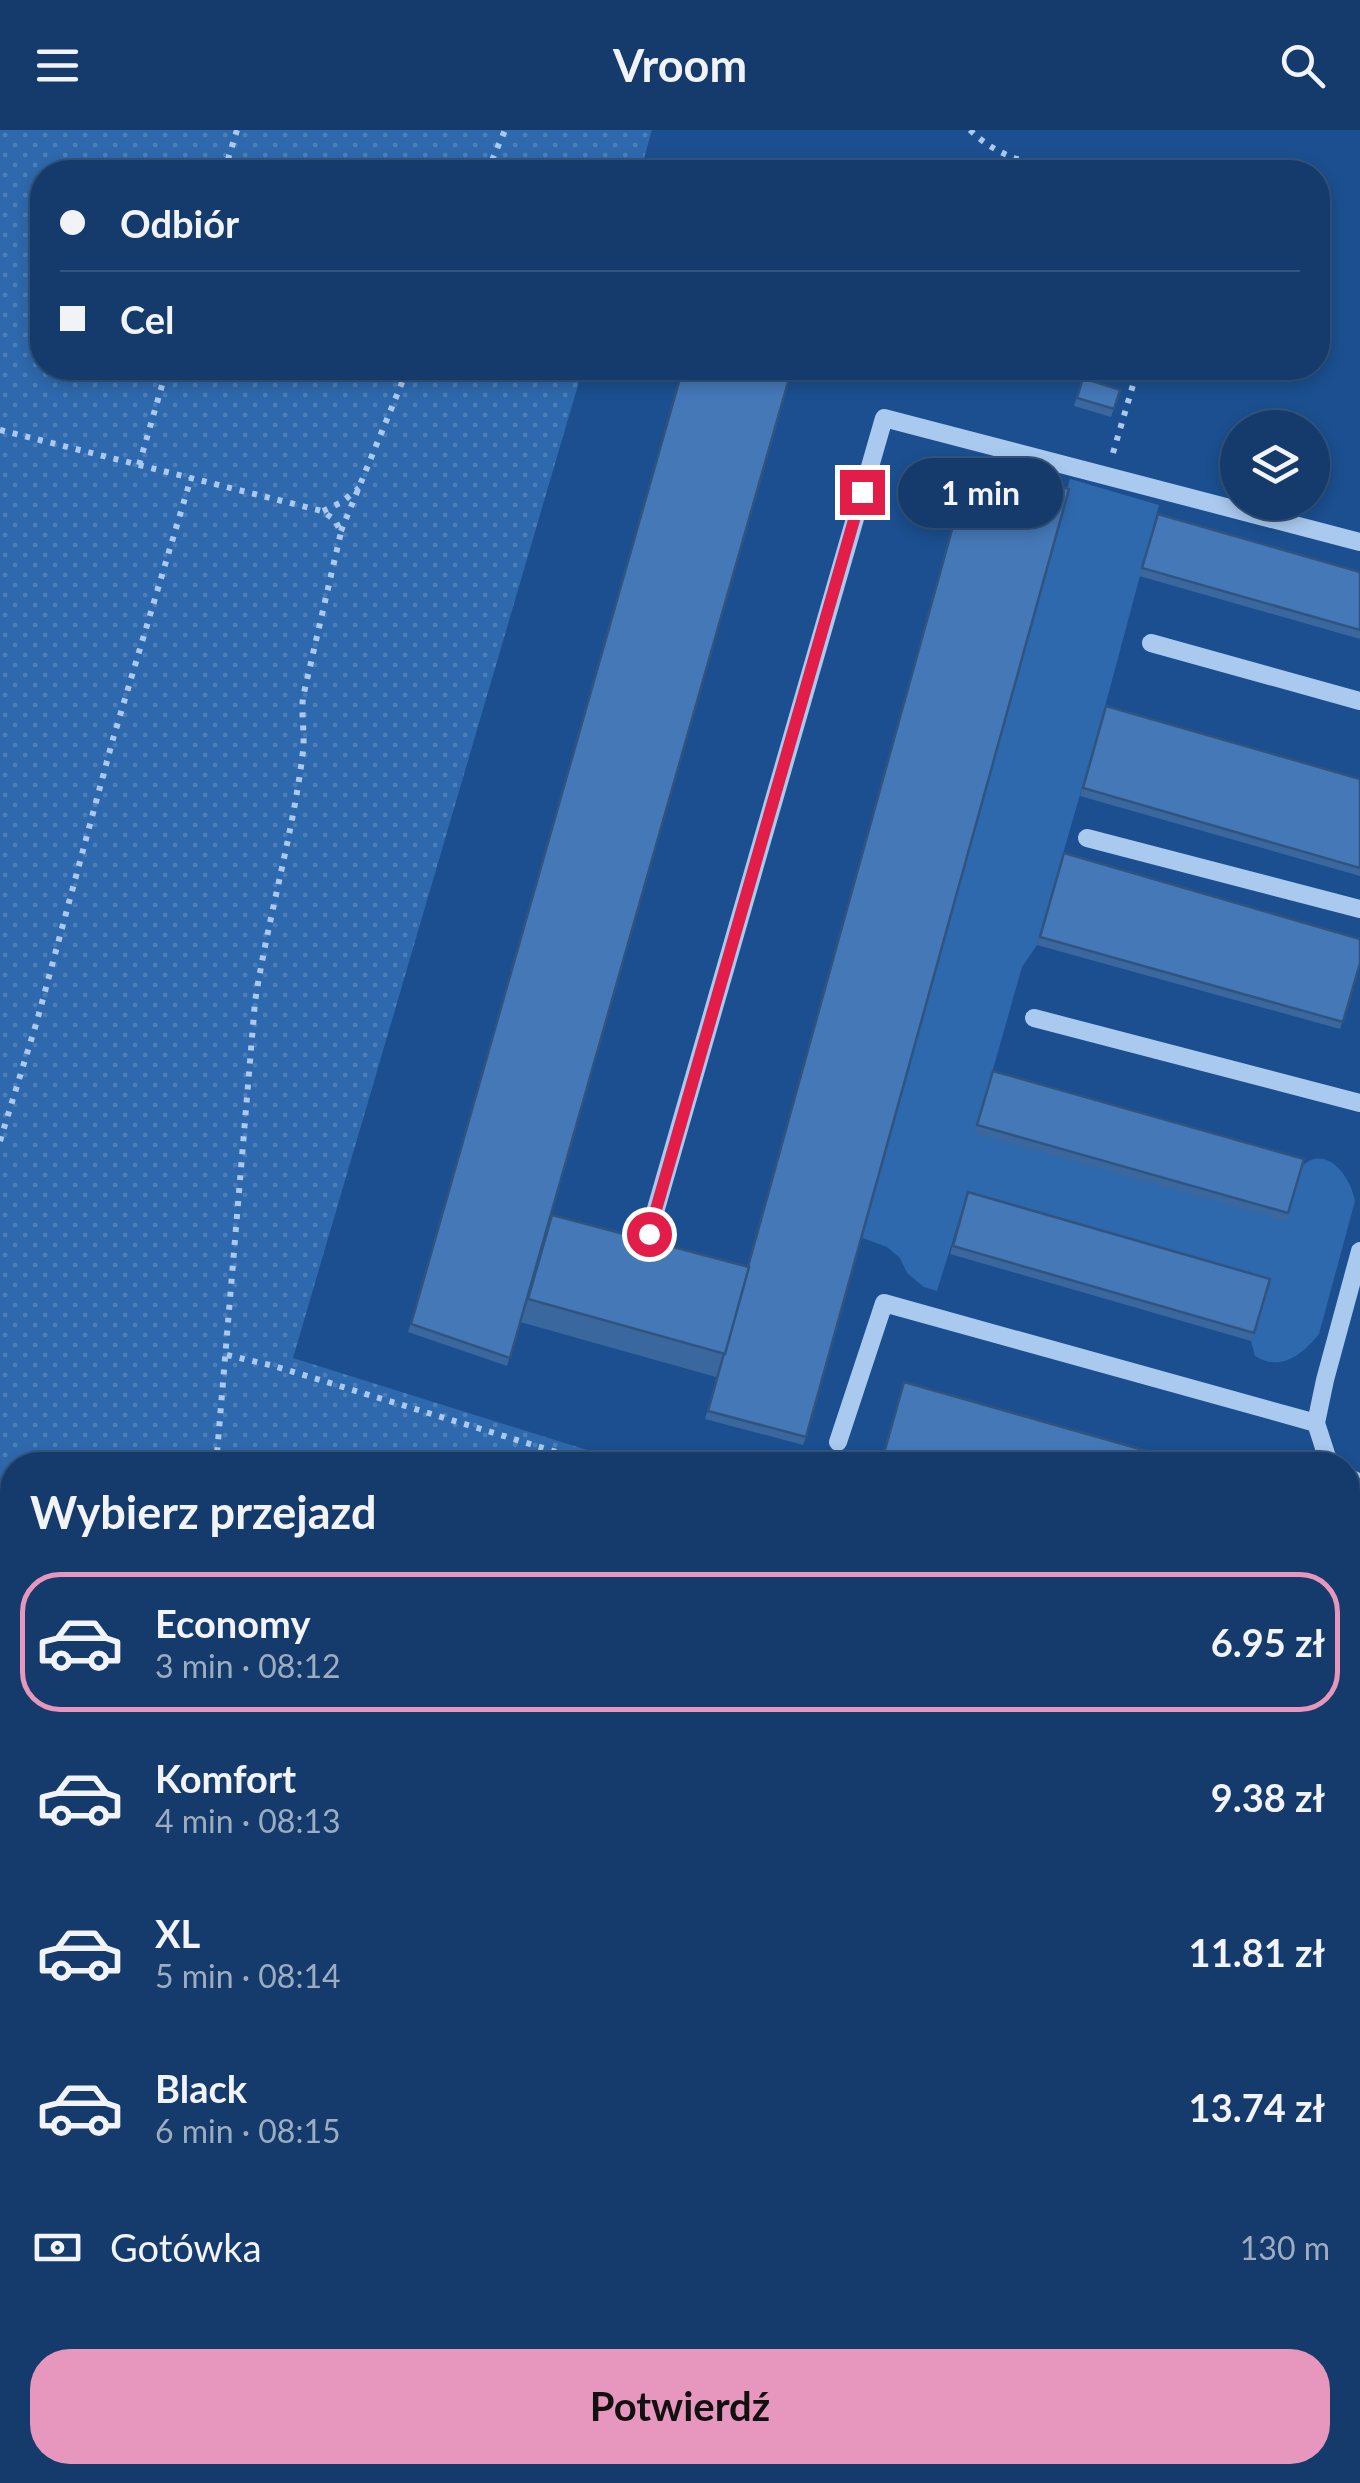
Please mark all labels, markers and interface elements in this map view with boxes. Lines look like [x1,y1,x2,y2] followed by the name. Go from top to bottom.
[30,38,85,93] icon: menu
[613,38,747,92] text: Vroom
[1275,38,1330,93] icon: search
[120,200,239,246] text: Odbiór
[120,296,174,342] text: Cel
[1220,410,1330,520] map controls
[1220,410,1330,520] button: layers
[897,457,1062,527] callout: 1 min
[840,470,885,515] route end
[941,473,1020,512] text: 1 min
[627,1212,672,1257] route start
[30,1485,376,1539] text: Wybierz przejazd
[35,1597,125,1687] icon: car
[155,1600,310,1646] text: Economy
[1211,1619,1325,1665] text: 6.95 zł
[155,1646,341,1685] text: 3 min · 08:12
[35,1752,125,1842] icon: car
[155,1755,296,1801] text: Komfort
[1211,1774,1325,1820] text: 9.38 zł
[155,1801,341,1840] text: 4 min · 08:13
[35,1907,125,1997] icon: car
[155,1910,200,1956] text: XL
[1189,1929,1325,1975] text: 11.81 zł
[155,1956,341,1995] text: 5 min · 08:14
[35,2062,125,2152] icon: car
[155,2065,247,2111] text: Black
[1189,2084,1325,2130] text: 13.74 zł
[155,2111,341,2150] text: 6 min · 08:15
[30,2220,85,2275] icon: cash
[110,2224,262,2270] text: Gotówka
[1240,2228,1330,2267] text: 130 m
[30,2349,1330,2464] button: Potwierdź

